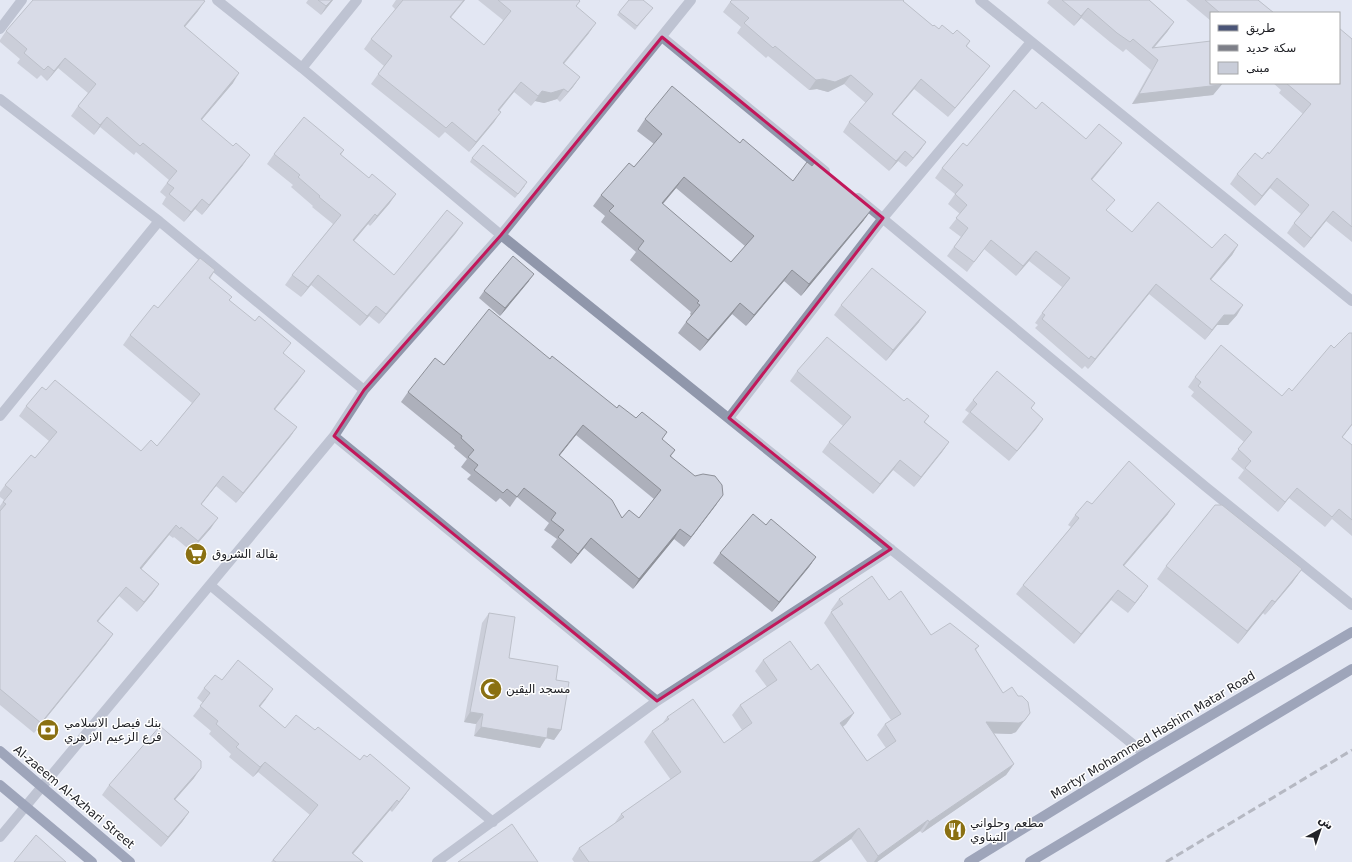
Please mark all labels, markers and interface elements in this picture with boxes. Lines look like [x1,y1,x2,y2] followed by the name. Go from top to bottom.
[1210,12,1340,84] legend
[1246,21,1276,36] text: طريق
[1246,41,1296,55] text: سكة حديد
[1246,61,1270,75] text: مبنى
[183,541,209,567] supermarket icon: بقالة الشروق
[212,547,278,562] place label: بقالة الشروق
[1048,668,1258,802] street label: Martyr Mohammed Hashim Matar Road
[478,676,504,702] mosque icon: مسجد اليقين
[506,682,570,697] place label: مسجد اليقين
[64,716,162,745] place label: بنك فيصل الاسلامي فرع الزعيم الازهري
[35,717,61,743] bank icon: بنك فيصل الاسلامي فرع الزعيم الازهري
[11,742,137,852] street label: Al-zaeem Al-Azhari Street
[1300,810,1340,850] north arrow
[1316,813,1336,833] text: ش
[970,816,1044,845] place label: مطعم وحلواني التيناوي
[942,817,968,843] restaurant icon: مطعم وحلواني التيناوي

